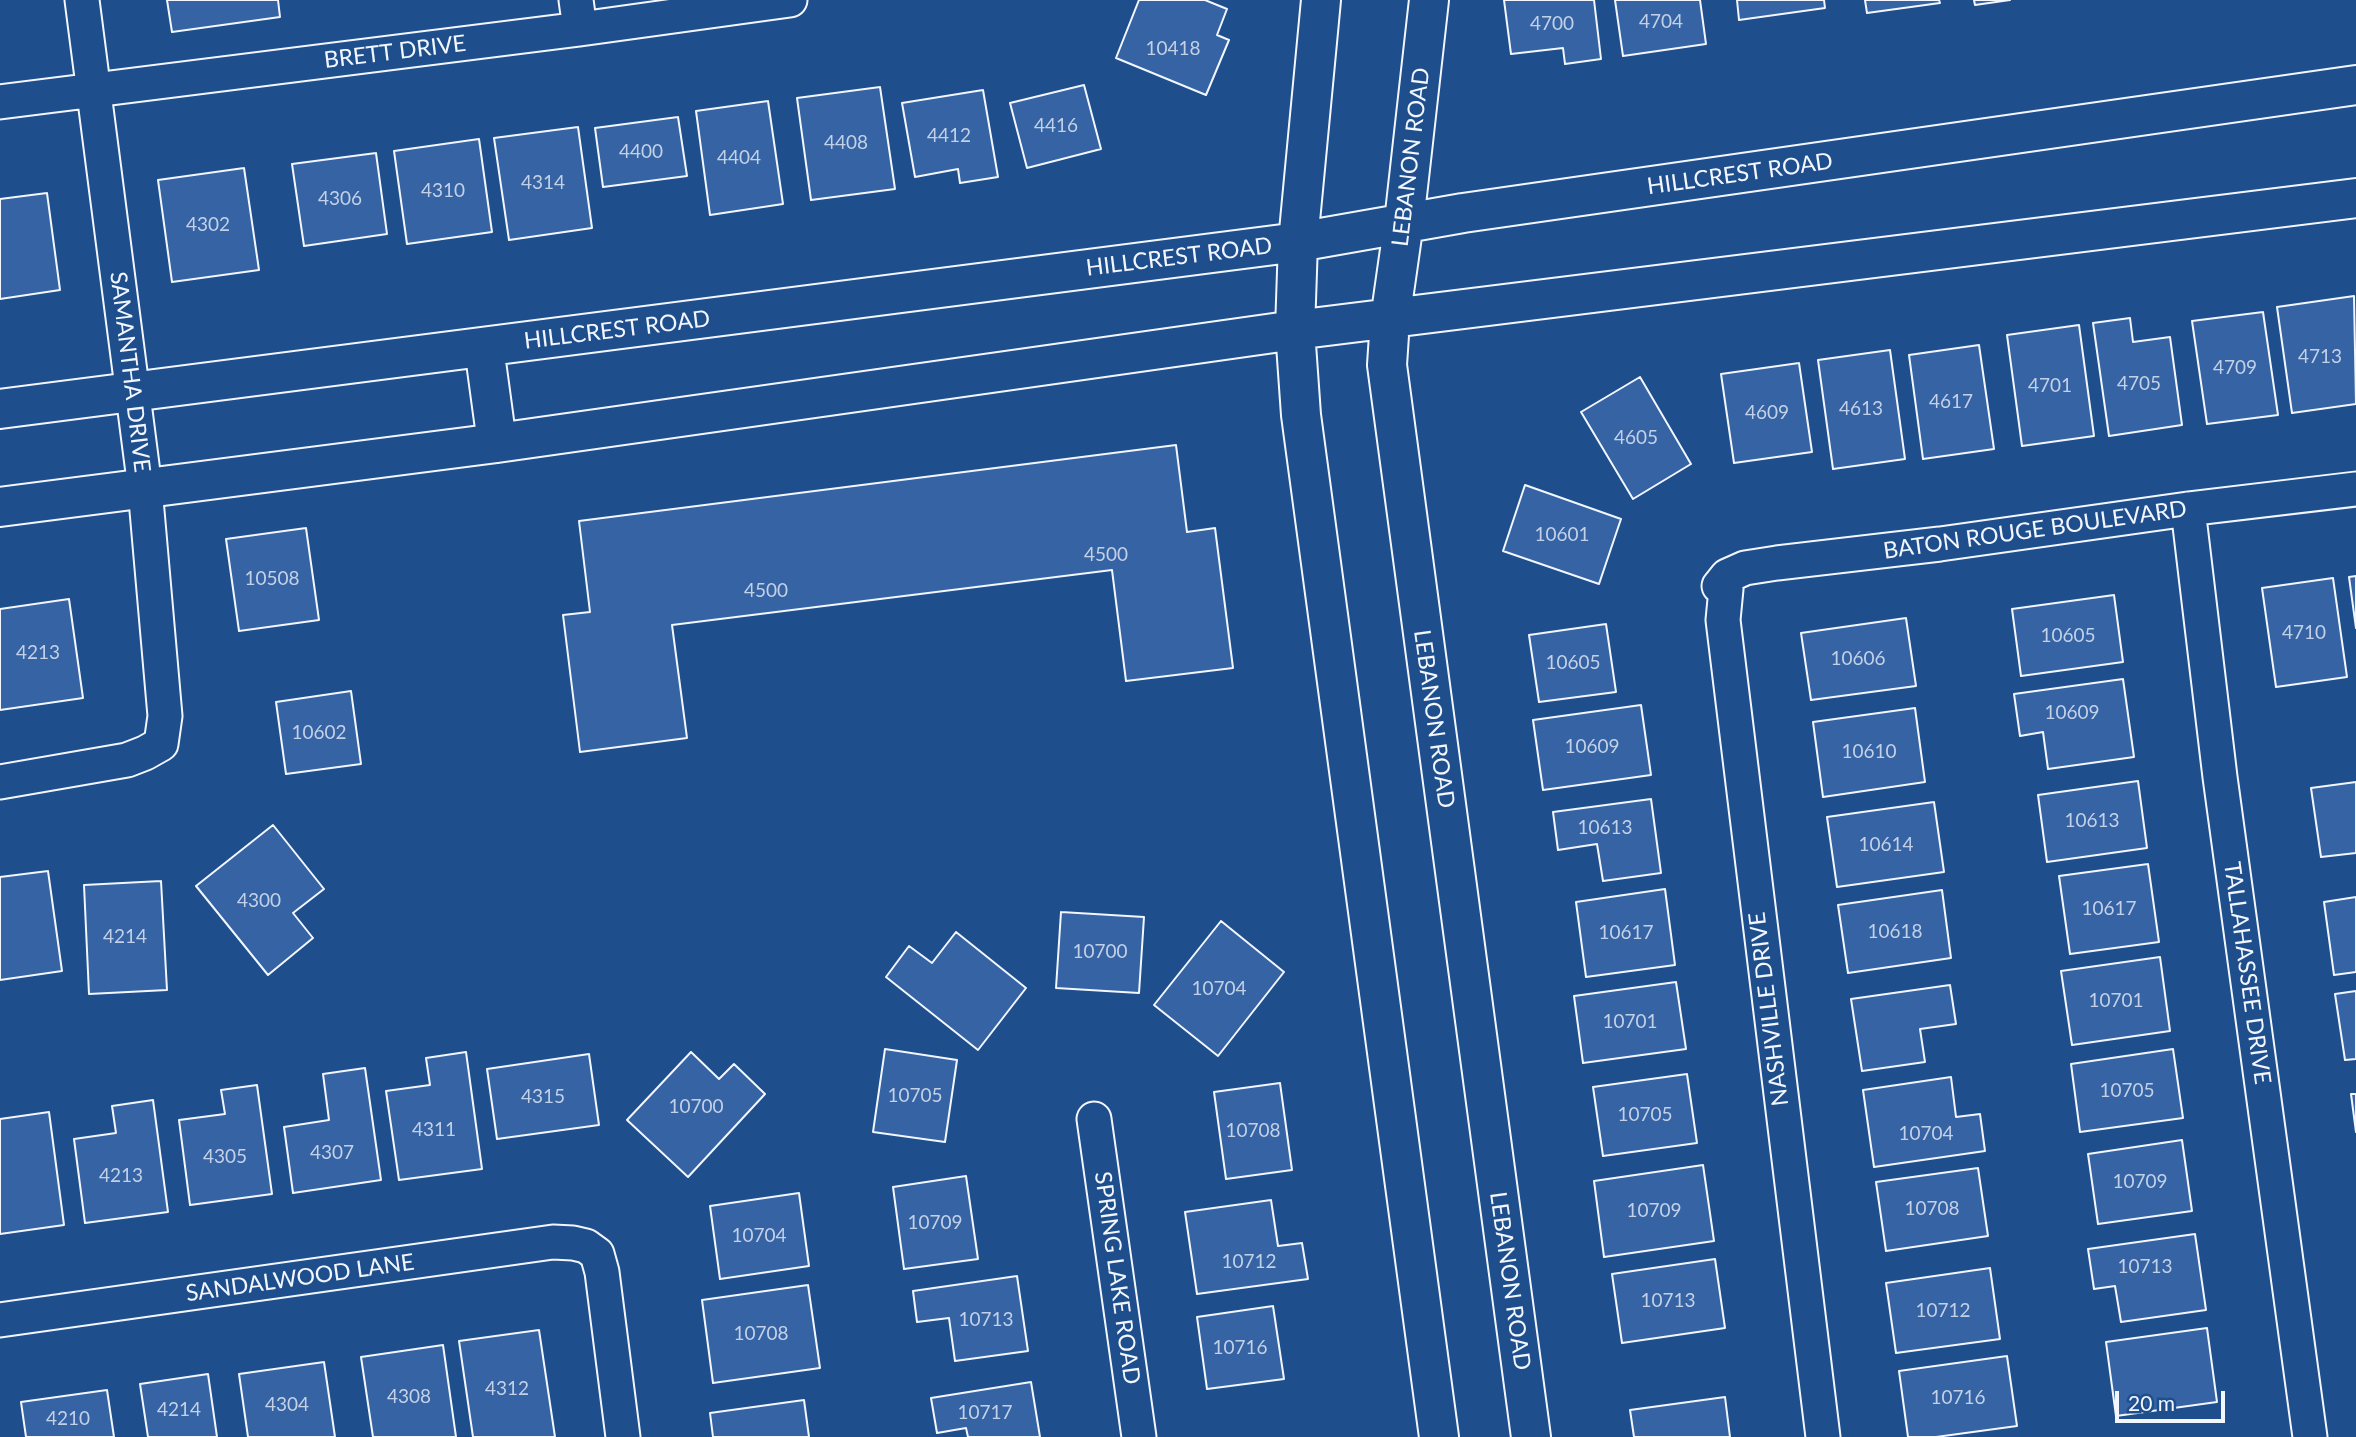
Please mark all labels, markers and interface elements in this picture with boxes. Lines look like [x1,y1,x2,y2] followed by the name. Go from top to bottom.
[1639,11,1683,33] house number: 4704
[1530,13,1574,35] house number: 4700
[322,30,468,74] street label: BRETT DRIVE
[1145,38,1201,60] house number: 10418
[1386,66,1436,248] street label: LEBANON ROAD
[1034,115,1078,137] house number: 4416
[927,125,971,147] house number: 4412
[824,132,868,154] house number: 4408
[619,141,663,163] house number: 4400
[717,147,761,169] house number: 4404
[1645,147,1835,201] street label: HILLCREST ROAD
[521,172,565,194] house number: 4314
[421,180,465,202] house number: 4310
[318,188,362,210] house number: 4306
[186,214,230,236] house number: 4302
[1084,232,1274,282] street label: HILLCREST ROAD
[104,270,156,474] street label: SAMANTHA DRIVE
[522,305,712,355] street label: HILLCREST ROAD
[2298,346,2342,368] house number: 4713
[2213,357,2257,379] house number: 4709
[2117,373,2161,395] house number: 4705
[2028,375,2072,397] house number: 4701
[1929,391,1973,413] house number: 4617
[1839,398,1883,420] house number: 4613
[1745,402,1789,424] house number: 4609
[1614,427,1658,449] house number: 4605
[1882,495,2188,565] street label: BATON ROUGE BOULEVARD
[1534,524,1590,546] house number: 10601
[1084,544,1128,566] house number: 4500
[244,568,300,590] house number: 10508
[744,580,788,602] house number: 4500
[2282,622,2326,644] house number: 4710
[2040,625,2096,647] house number: 10605
[1408,628,1460,810] street label: LEBANON ROAD
[16,642,60,664] house number: 4213
[1830,648,1886,670] house number: 10606
[1545,652,1601,674] house number: 10605
[2044,702,2100,724] house number: 10609
[291,722,347,744] house number: 10602
[1564,736,1620,758] house number: 10609
[1841,741,1897,763] house number: 10610
[2064,810,2120,832] house number: 10613
[1577,817,1633,839] house number: 10613
[1858,834,1914,856] house number: 10614
[2218,860,2276,1086] street label: TALLAHASSEE DRIVE
[237,890,281,912] house number: 4300
[2081,898,2137,920] house number: 10617
[1743,910,1795,1108] street label: NASHVILLE DRIVE
[1867,921,1923,943] house number: 10618
[1598,922,1654,944] house number: 10617
[103,926,147,948] house number: 4214
[1072,941,1128,963] house number: 10700
[1191,978,1247,1000] house number: 10704
[2088,990,2144,1012] house number: 10701
[1602,1011,1658,1033] house number: 10701
[2099,1080,2155,1102] house number: 10705
[887,1085,943,1107] house number: 10705
[521,1086,565,1108] house number: 4315
[668,1096,724,1118] house number: 10700
[1617,1104,1673,1126] house number: 10705
[412,1119,456,1141] house number: 4311
[1225,1120,1281,1142] house number: 10708
[1898,1123,1954,1145] house number: 10704
[310,1142,354,1164] house number: 4307
[203,1146,247,1168] house number: 4305
[99,1165,143,1187] house number: 4213
[1088,1170,1146,1386] street label: SPRING LAKE ROAD
[2112,1171,2168,1193] house number: 10709
[1484,1190,1536,1372] street label: LEBANON ROAD
[1904,1198,1960,1220] house number: 10708
[1626,1200,1682,1222] house number: 10709
[907,1212,963,1234] house number: 10709
[731,1225,787,1247] house number: 10704
[184,1248,416,1308] street label: SANDALWOOD LANE
[1221,1251,1277,1273] house number: 10712
[2117,1256,2173,1278] house number: 10713
[1640,1290,1696,1312] house number: 10713
[1915,1300,1971,1322] house number: 10712
[958,1309,1014,1331] house number: 10713
[733,1323,789,1345] house number: 10708
[1212,1337,1268,1359] house number: 10716
[485,1378,529,1400] house number: 4312
[2118,1378,2228,1422] scale bar
[387,1386,431,1408] house number: 4308
[1930,1387,1986,1409] house number: 10716
[2128,1390,2175,1415] text: 20 m
[265,1394,309,1416] house number: 4304
[157,1399,201,1421] house number: 4214
[957,1402,1013,1424] house number: 10717
[46,1408,90,1430] house number: 4210

